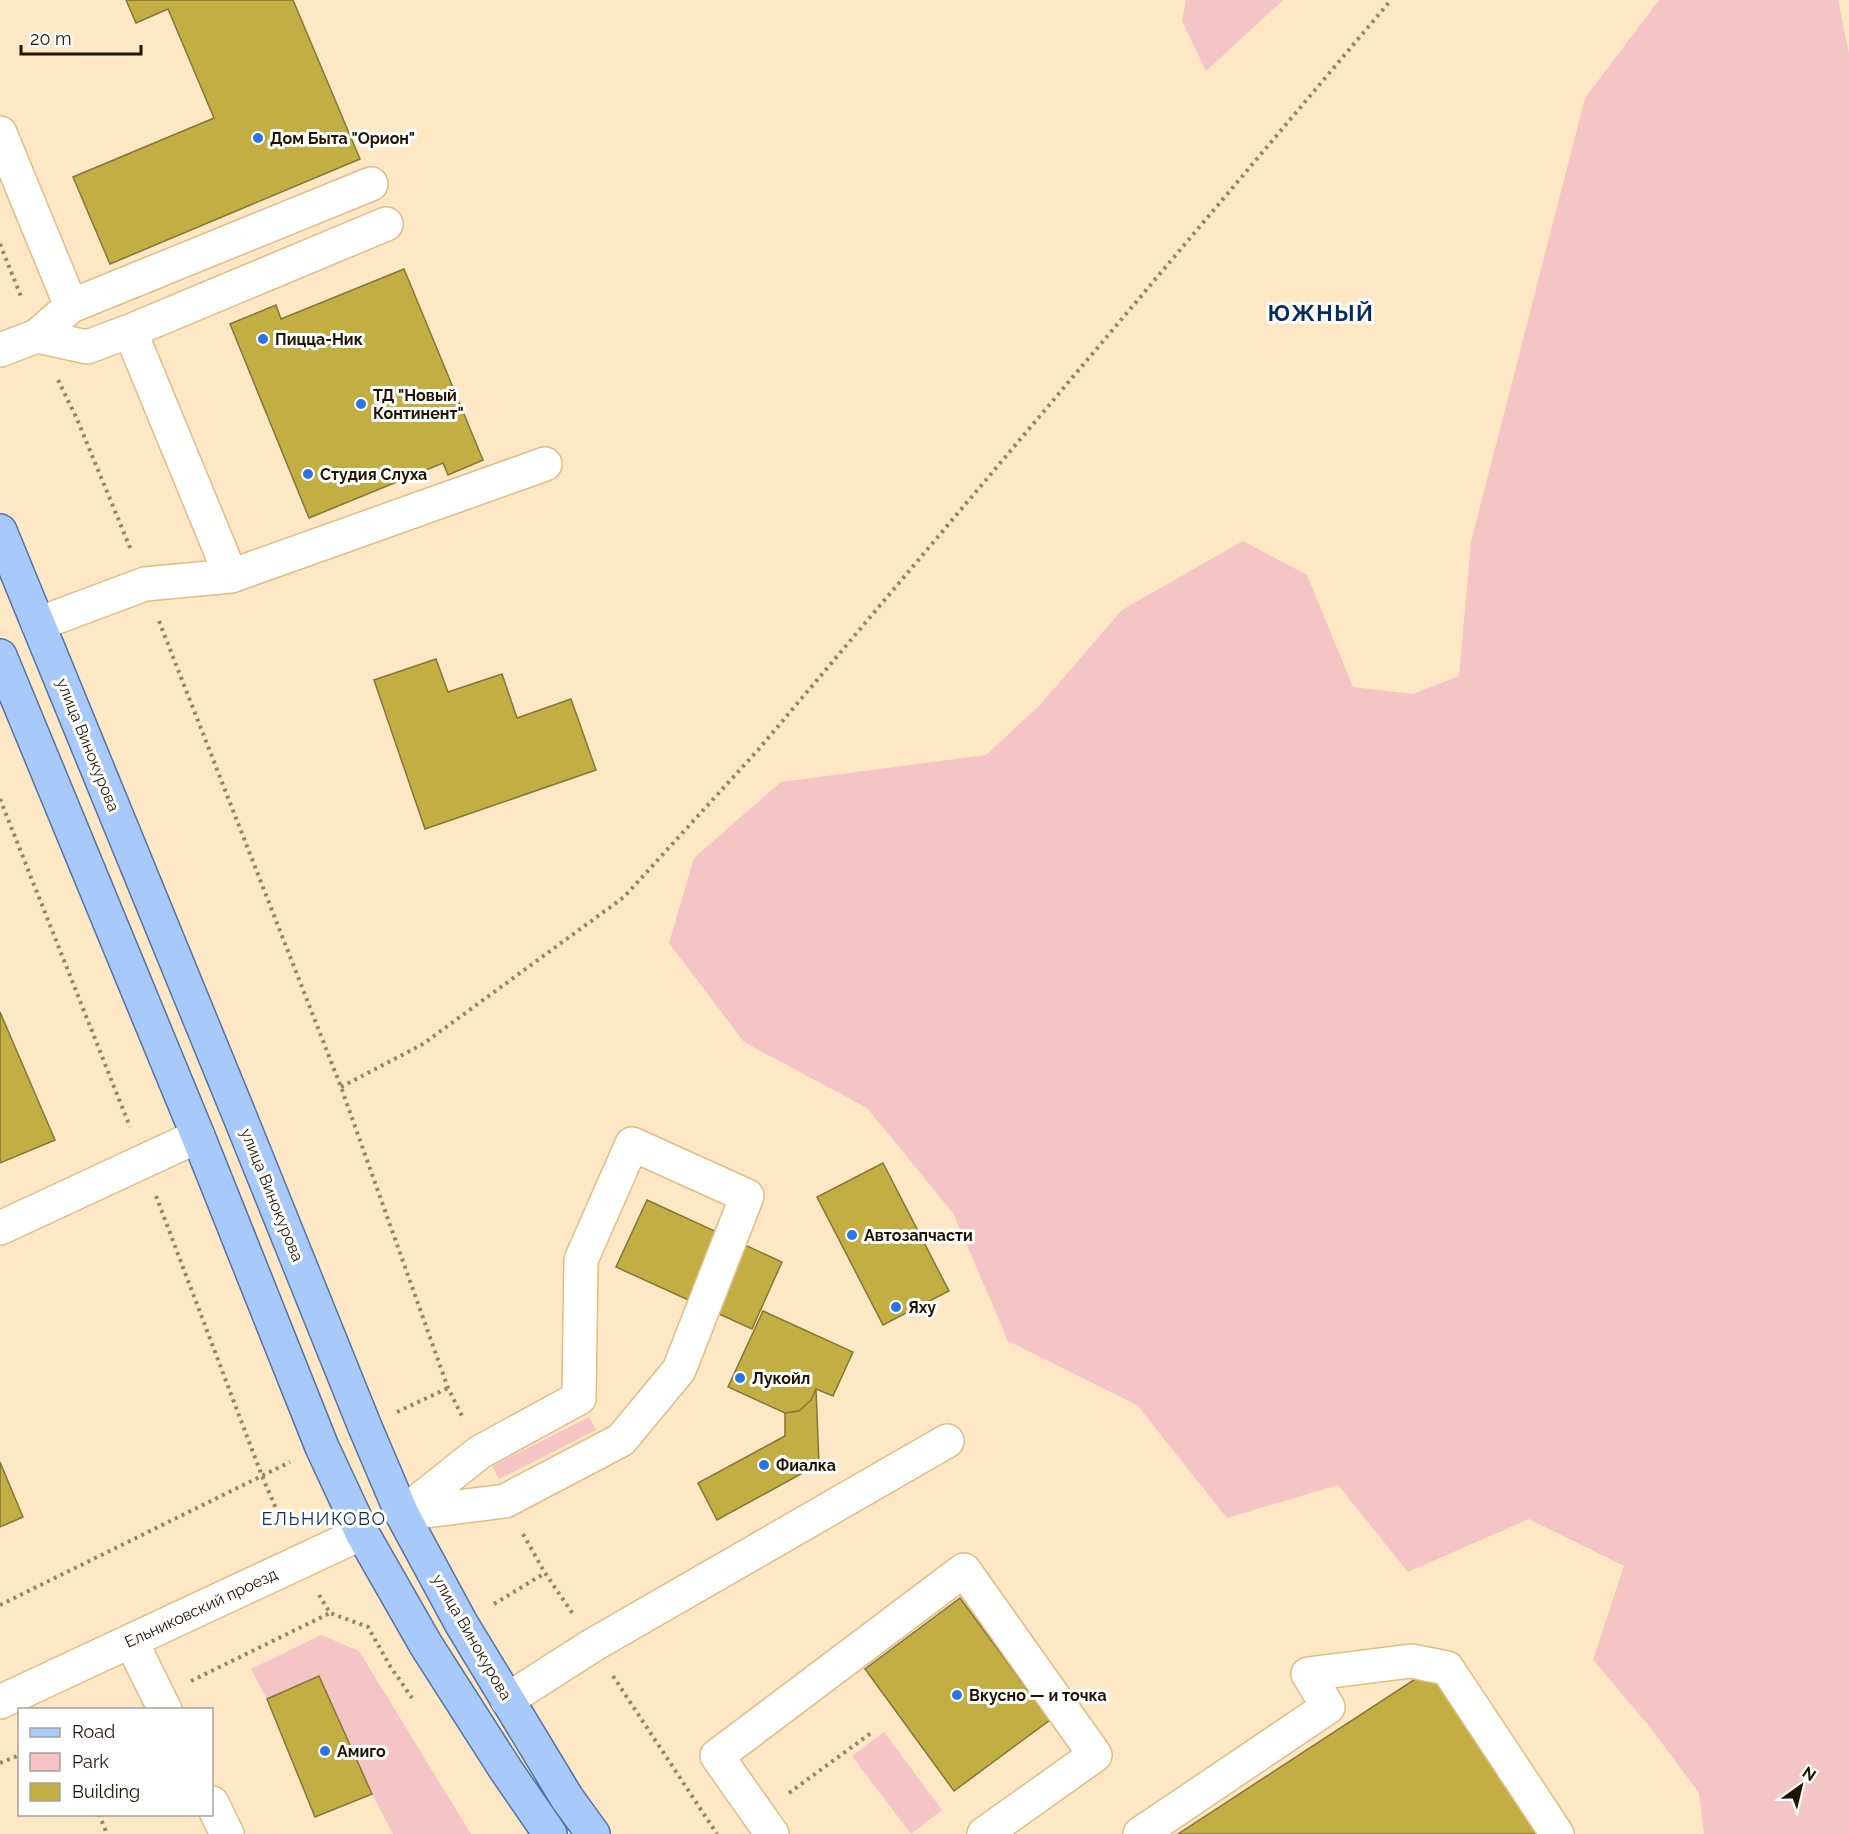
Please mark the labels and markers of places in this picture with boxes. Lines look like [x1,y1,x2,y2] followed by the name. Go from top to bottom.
[270,129,415,148] place label: Дом Быта "Орион"
[251,131,265,145] marker: Дом Быта "Орион"
[275,330,363,349] place label: Пицца-Ник
[256,332,270,346] marker: Пицца-Ник
[373,386,464,423] place label: ТД "Новый Континент"
[354,397,368,411] marker: ТД "Новый Континент"
[320,465,427,484] place label: Студия Слуха
[301,467,315,481] marker: Студия Слуха
[864,1226,973,1245] place label: Автозапчасти
[845,1228,859,1242] marker: Автозапчасти
[908,1298,936,1317] place label: Яху
[889,1300,903,1314] marker: Яху
[752,1369,810,1388] place label: Лукойл
[733,1371,747,1385] marker: Лукойл
[776,1456,836,1475] place label: Фиалка
[757,1458,771,1472] marker: Фиалка
[969,1686,1107,1705] place label: Вкусно — и точка
[950,1688,964,1702] marker: Вкусно — и точка
[337,1742,386,1761] place label: Амиго
[318,1744,332,1758] marker: Амиго

